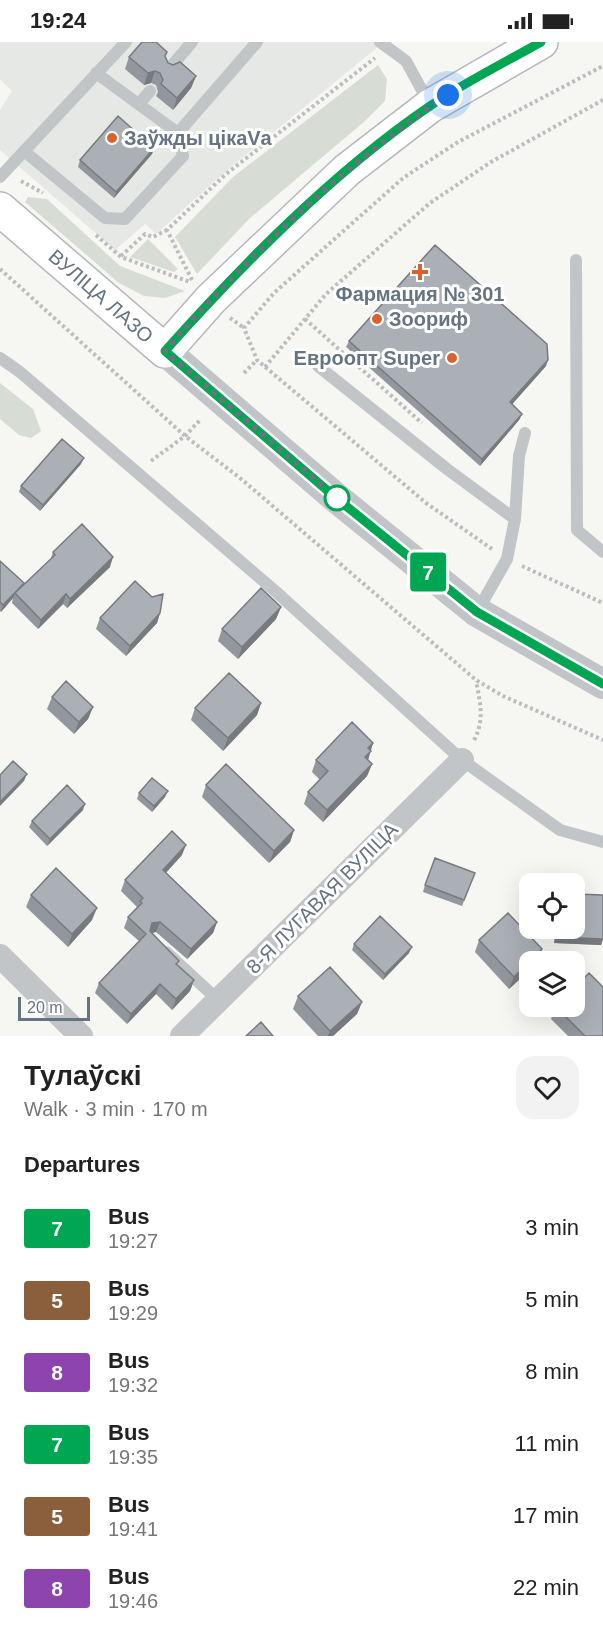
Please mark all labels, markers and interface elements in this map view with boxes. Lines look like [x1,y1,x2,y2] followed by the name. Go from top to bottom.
[30,8,86,33] text: 19:24
[433,80,463,110] your location
[124,127,273,149] place label: Заўжды цікаVа
[105,131,119,145] marker: Заўжды цікаVа
[44,245,158,347] street label: ВУЛІЦА ЛАЗО
[413,265,427,279] marker: Фармация № 301
[336,283,504,305] place label: Фармация № 301
[389,308,468,330] place label: Зоориф
[370,312,384,326] marker: Зоориф
[294,347,440,369] place label: Евроопт Super
[445,351,459,365] marker: Евроопт Super
[324,485,350,511] unlabelled marker
[408,552,448,592] line badge: 7
[422,561,434,584] text: 7
[242,818,402,978] street label: 8-Я ЛУГАВАЯ ВУЛІЦА
[519,873,585,1017] map controls
[519,873,585,939] button: locate
[519,951,585,1017] button: layers
[18,994,90,1022] scale bar
[27,999,63,1016] text: 20 m
[516,1056,579,1119] button: heart
[24,1060,142,1091] text: Тулаўскі
[24,1098,208,1120] text: Walk · 3 min · 170 m
[24,1152,140,1177] text: Departures
[108,1204,150,1229] text: Bus
[525,1215,579,1240] text: 3 min
[51,1217,63,1240] text: 7
[108,1230,158,1252] text: 19:27
[108,1276,150,1301] text: Bus
[525,1287,579,1312] text: 5 min
[51,1289,63,1312] text: 5
[108,1302,158,1324] text: 19:29
[108,1348,150,1373] text: Bus
[525,1359,579,1384] text: 8 min
[51,1361,63,1384] text: 8
[108,1374,158,1396] text: 19:32
[108,1420,150,1445] text: Bus
[515,1431,579,1456] text: 11 min
[51,1433,63,1456] text: 7
[108,1446,158,1468] text: 19:35
[108,1492,150,1517] text: Bus
[513,1503,579,1528] text: 17 min
[51,1505,63,1528] text: 5
[108,1518,158,1540] text: 19:41
[108,1564,150,1589] text: Bus
[513,1575,579,1600] text: 22 min
[51,1577,63,1600] text: 8
[108,1590,158,1612] text: 19:46

